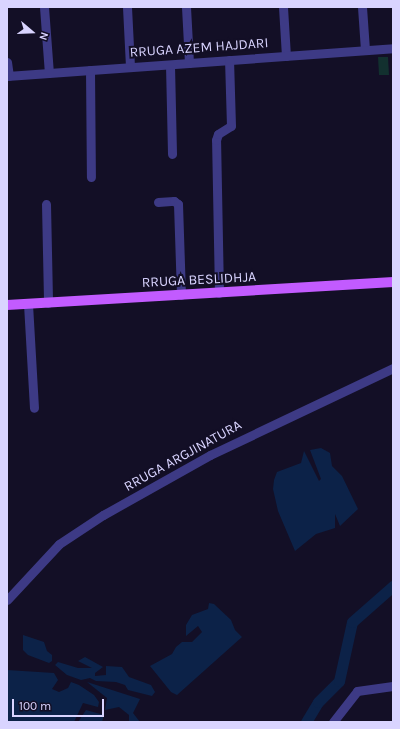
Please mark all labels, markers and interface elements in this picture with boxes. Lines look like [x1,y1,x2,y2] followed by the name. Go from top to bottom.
[12,12,52,52] north arrow
[36,30,51,42] text: N
[129,35,269,61] street label: RRUGA AZEM HAJDARI
[141,269,257,291] street label: RRUGA BESLIDHJA
[121,417,245,495] street label: RRUGA ARGJINATURA
[14,691,106,717] scale bar
[19,699,51,713] text: 100 m

